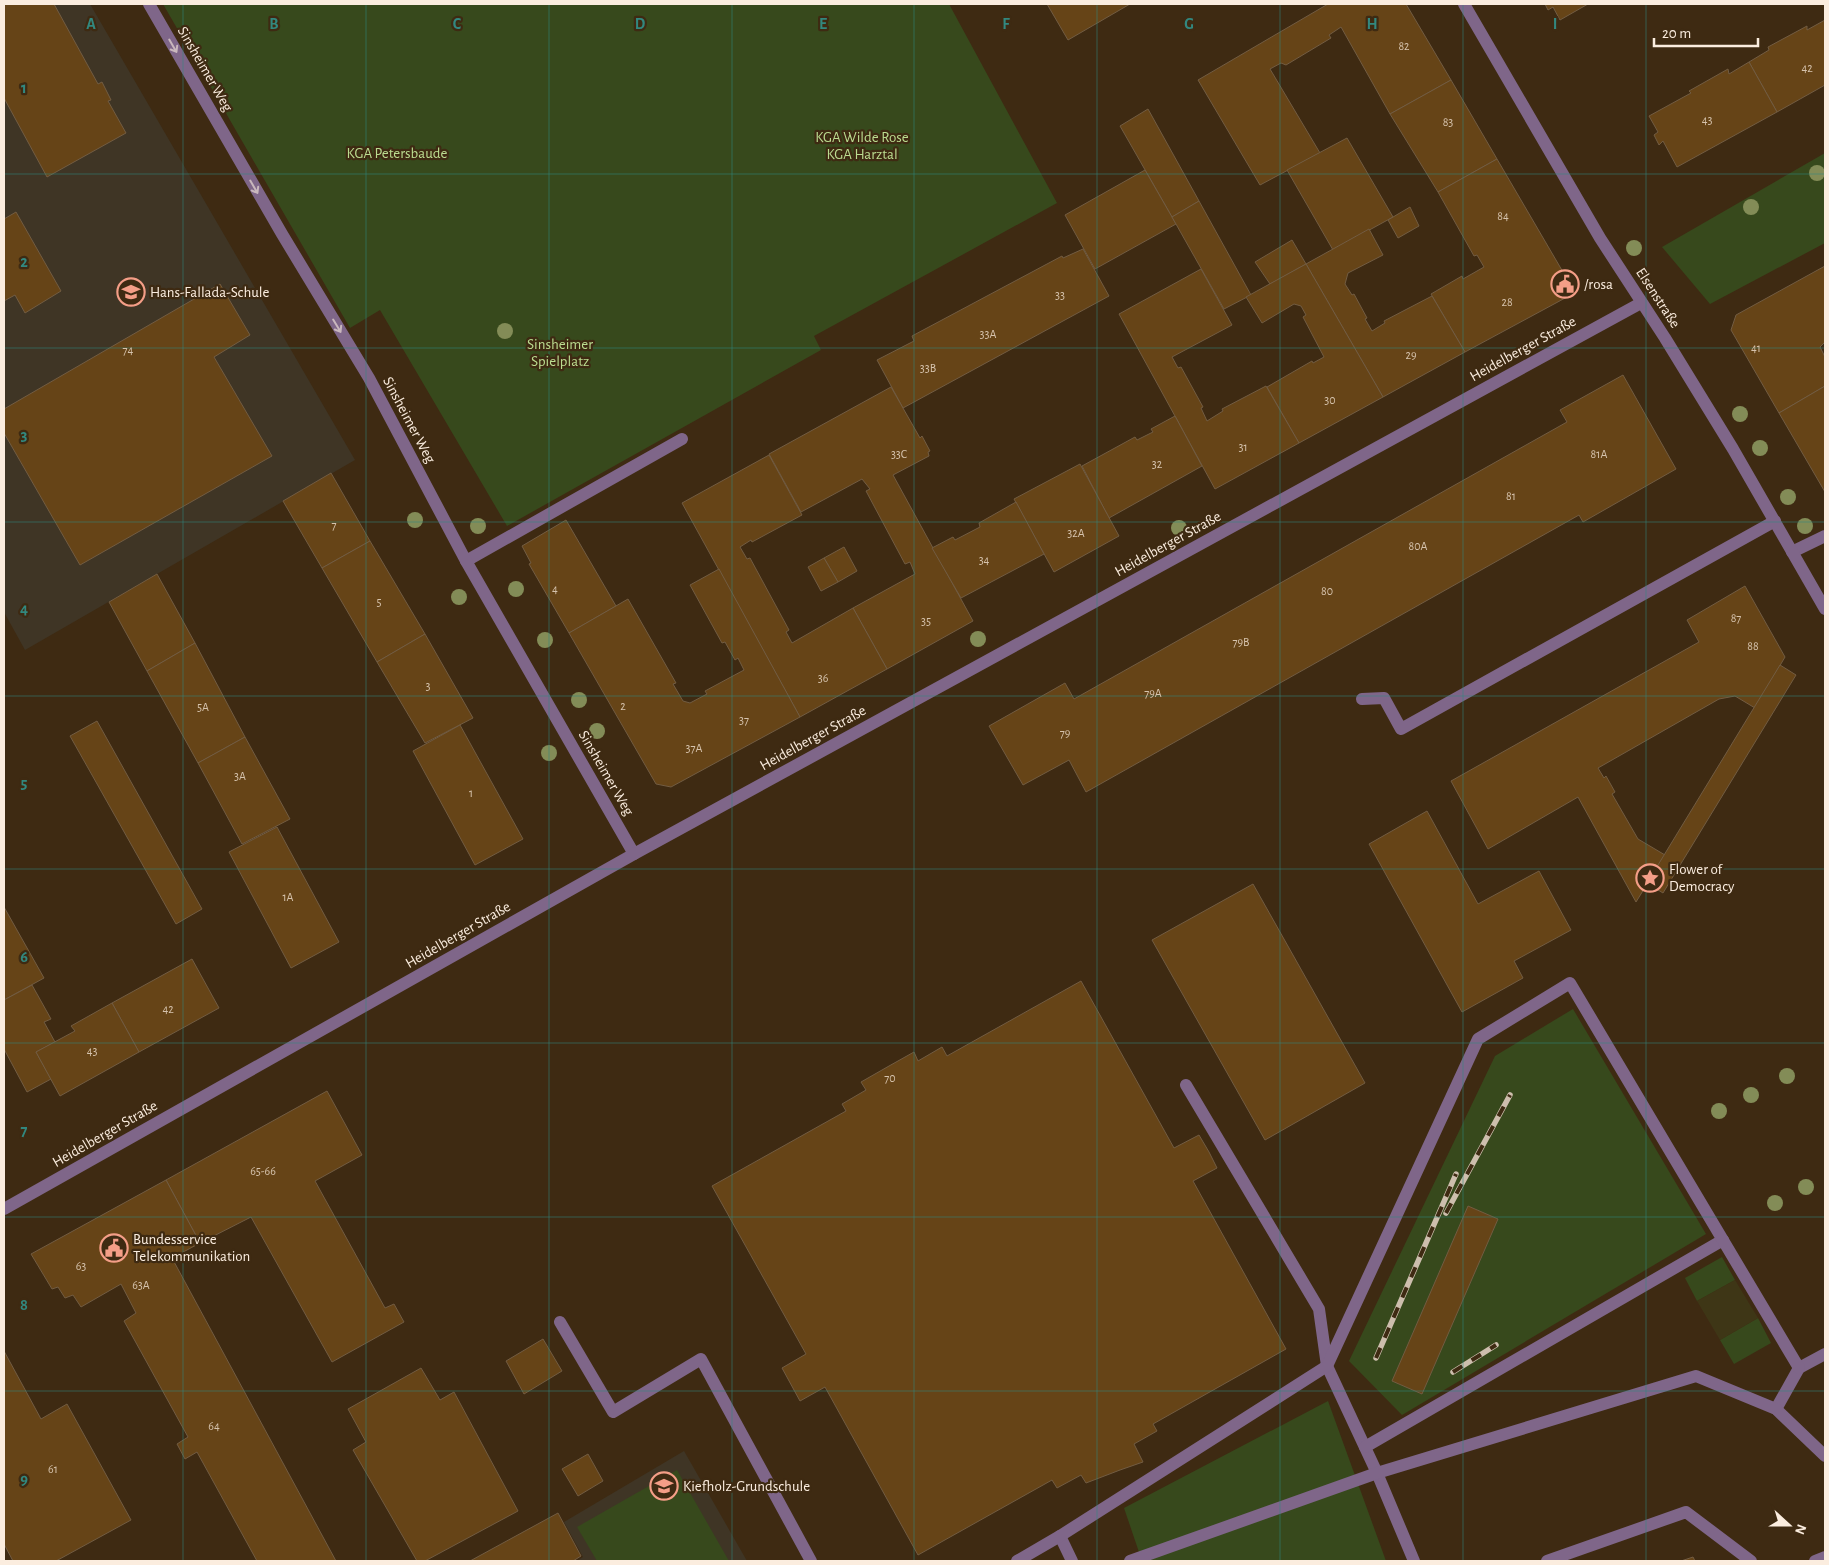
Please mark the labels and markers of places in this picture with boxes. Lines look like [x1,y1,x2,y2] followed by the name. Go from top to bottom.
[1550,269,1580,299] public building icon: /rosa
[116,277,146,307] school or university icon: Hans-Fallada-Schule
[1584,277,1613,292] place label: /rosa
[150,285,270,300] place label: Hans-Fallada-Schule
[1669,862,1735,894] place label: Flower of Democracy
[1635,863,1665,893] place icon: Flower of Democracy
[133,1232,250,1264] place label: Bundesservice Telekommunikation
[99,1233,129,1263] public building icon: Bundesservice Telekommunikation
[649,1471,679,1501] school or university icon: Kiefholz-Grundschule
[683,1479,810,1494] place label: Kiefholz-Grundschule

